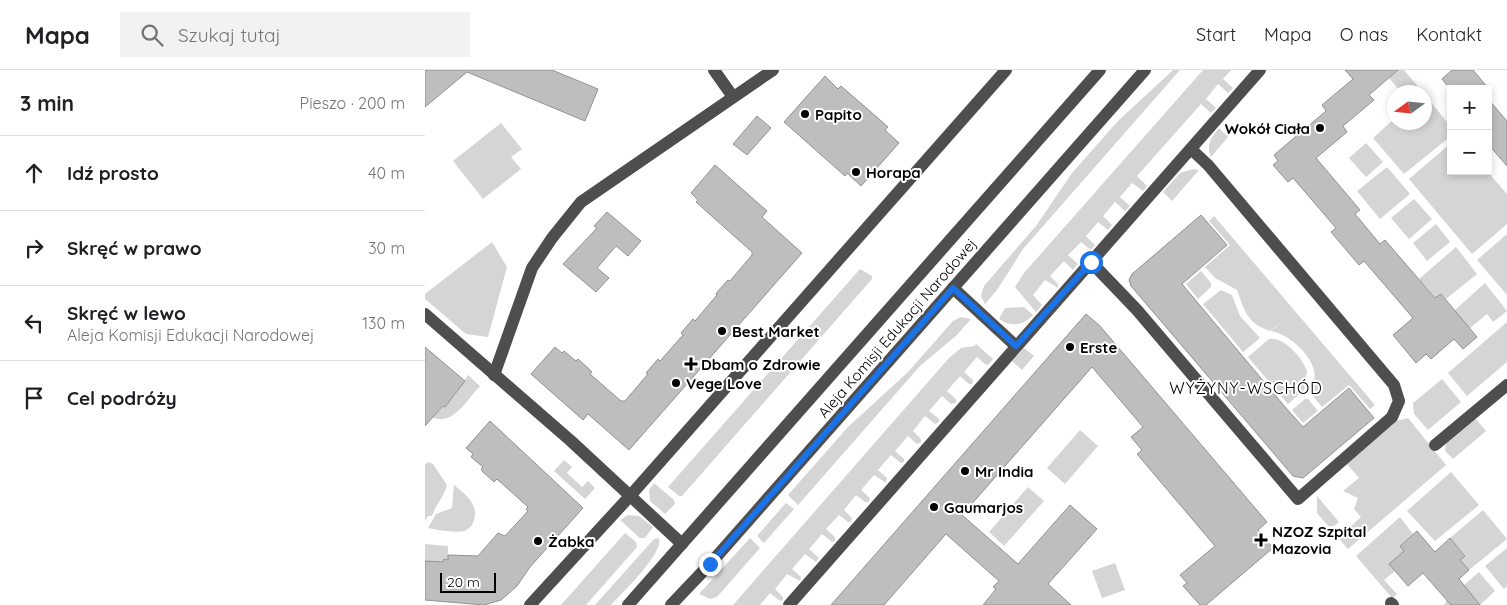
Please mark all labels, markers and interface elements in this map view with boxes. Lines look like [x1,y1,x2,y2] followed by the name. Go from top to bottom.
[120,12,470,57] search box
[25,20,90,50] text: Mapa
[138,21,166,49] icon: search
[178,23,281,47] text: Szukaj tutaj
[1196,23,1236,46] text: Start
[1264,23,1312,46] text: Mapa
[1340,23,1388,46] text: O nas
[1416,23,1482,46] text: Kontakt
[1387,85,1432,130] north arrow
[1447,85,1492,175] map controls
[1447,85,1492,130] button: +
[20,90,74,116] text: 3 min
[300,93,405,113] text: Pieszo · 200 m
[815,105,862,124] place label: Papito
[799,108,811,120] marker: Papito
[1225,119,1310,138] place label: Wokół Ciała
[1314,122,1326,134] marker: Wokół Ciała
[1447,130,1492,175] button: −
[20,159,48,187] icon: ahead
[67,161,159,185] text: Idź prosto
[368,163,405,183] text: 40 m
[866,163,921,182] place label: Horapa
[850,166,862,178] marker: Horapa
[20,234,48,262] icon: right
[814,234,980,422] street label: Aleja Komisji Edukacji Narodowej
[67,236,202,260] text: Skręć w prawo
[368,238,405,258] text: 30 m
[1080,251,1103,274] route start
[67,301,186,325] text: Skręć w lewo
[20,309,48,337] icon: left
[362,313,405,333] text: 130 m
[732,322,820,341] place label: Best Market
[67,325,314,345] text: Aleja Komisji Edukacji Narodowej
[716,325,728,337] marker: Best Market
[1080,338,1117,357] place label: Erste
[1064,341,1076,353] marker: Erste
[701,355,821,374] place label: Dbam o Zdrowie
[685,358,697,370] marker: Dbam o Zdrowie
[686,374,762,393] place label: Vege Love
[670,377,682,389] marker: Vege Love
[1169,378,1323,398] district label: WYŻYNY-WSCHÓD
[20,384,48,412] icon: arrive
[67,386,177,410] text: Cel podróży
[975,462,1033,481] place label: Mr India
[959,465,971,477] marker: Mr India
[944,498,1023,517] place label: Gaumarjos
[928,501,940,513] marker: Gaumarjos
[1272,522,1367,558] place label: NZOZ Szpital Mazovia
[548,532,594,551] place label: Żabka
[1254,533,1268,547] marker: NZOZ Szpital Mazovia
[532,535,544,547] marker: Żabka
[699,553,722,576] route end
[440,570,496,593] scale bar
[447,573,480,591] text: 20 m

